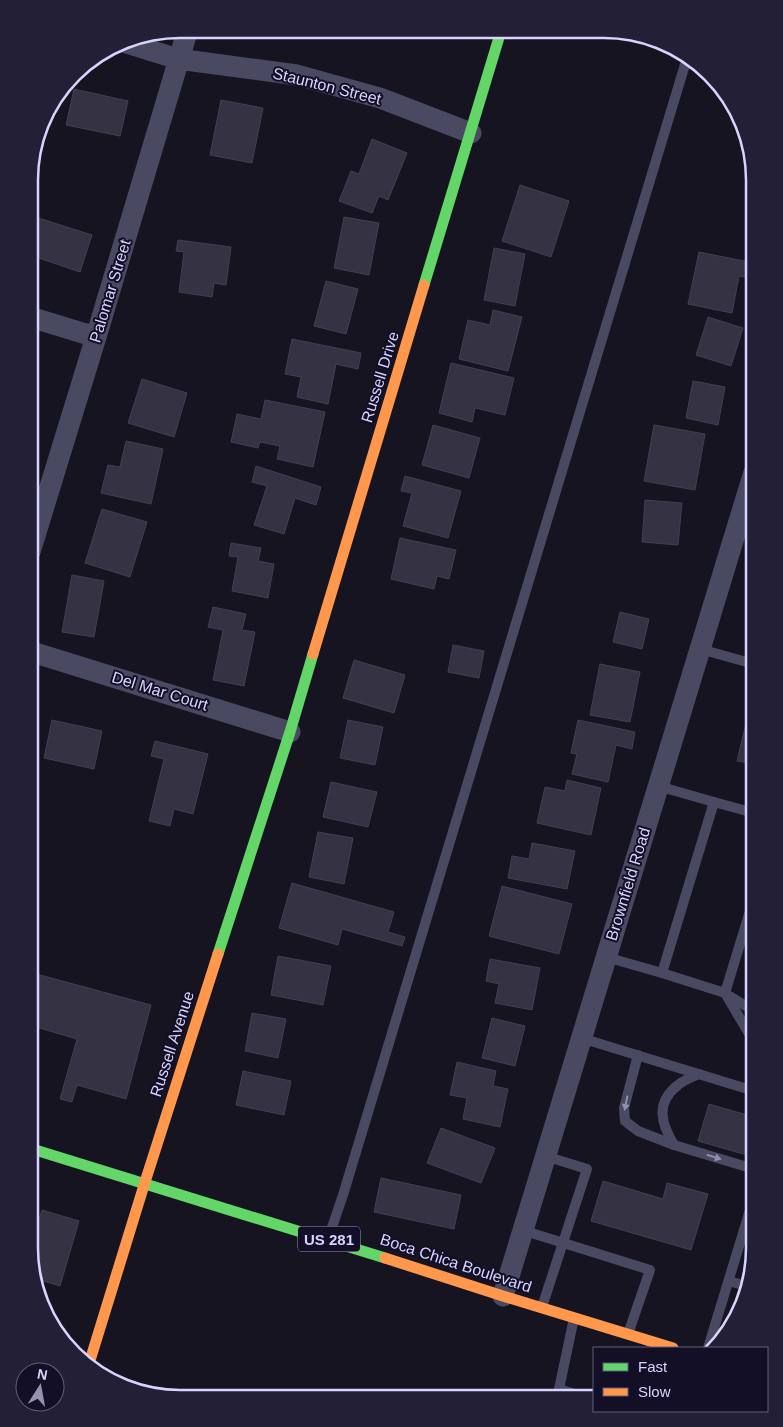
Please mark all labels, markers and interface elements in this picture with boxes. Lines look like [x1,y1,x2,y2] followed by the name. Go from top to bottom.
[271,64,384,108] street label: Staunton Street
[86,237,134,345] street label: Palomar Street
[358,329,402,425] street label: Russell Drive
[110,668,211,714] street label: Del Mar Court
[603,825,653,943] street label: Brownfield Road
[147,989,197,1099] street label: Russell Avenue
[622,1095,630,1110] one-way arrow
[706,1153,721,1161] one-way arrow
[298,1226,360,1252] road number: US 281
[378,1230,534,1296] street label: Boca Chica Boulevard
[593,1347,768,1412] legend
[638,1358,668,1375] text: Fast
[15,1362,65,1412] north arrow
[36,1365,49,1383] text: N
[638,1383,671,1400] text: Slow

